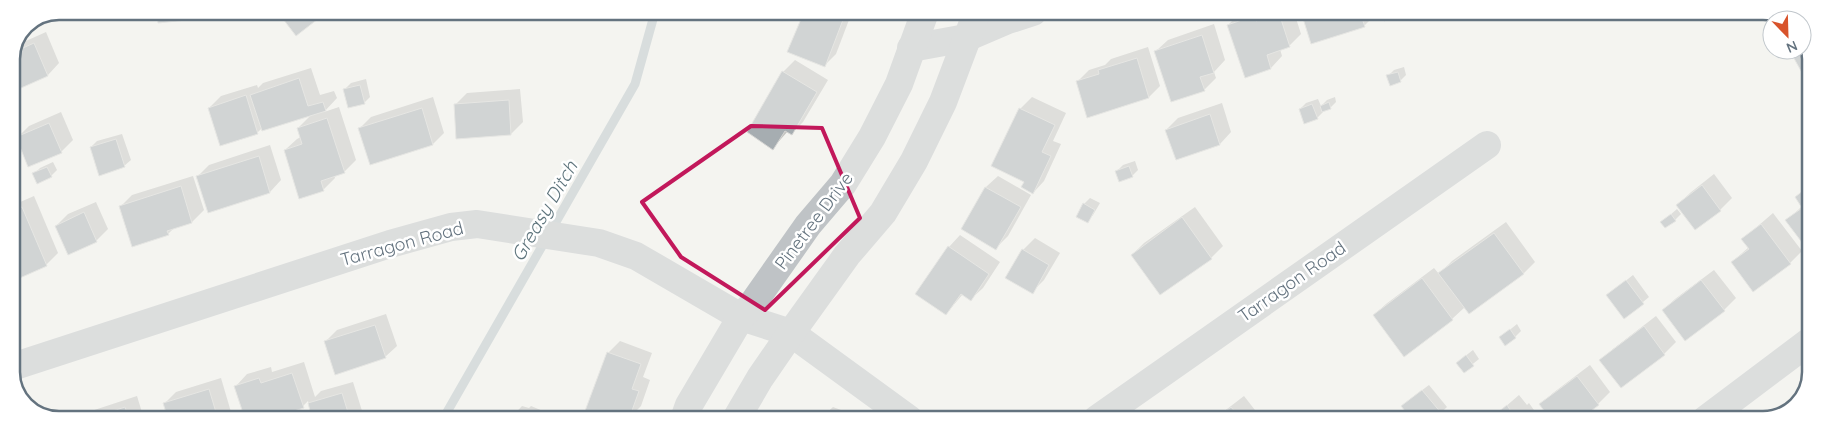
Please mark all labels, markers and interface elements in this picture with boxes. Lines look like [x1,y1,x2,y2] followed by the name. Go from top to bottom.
[1762,10,1812,60] north arrow
[1784,37,1800,57] text: N
[506,155,583,266] water label: Greasy Ditch
[769,167,858,274] street label: Pinetree Drive
[338,216,466,271] street label: Tarragon Road
[1233,236,1350,327] street label: Tarragon Road

